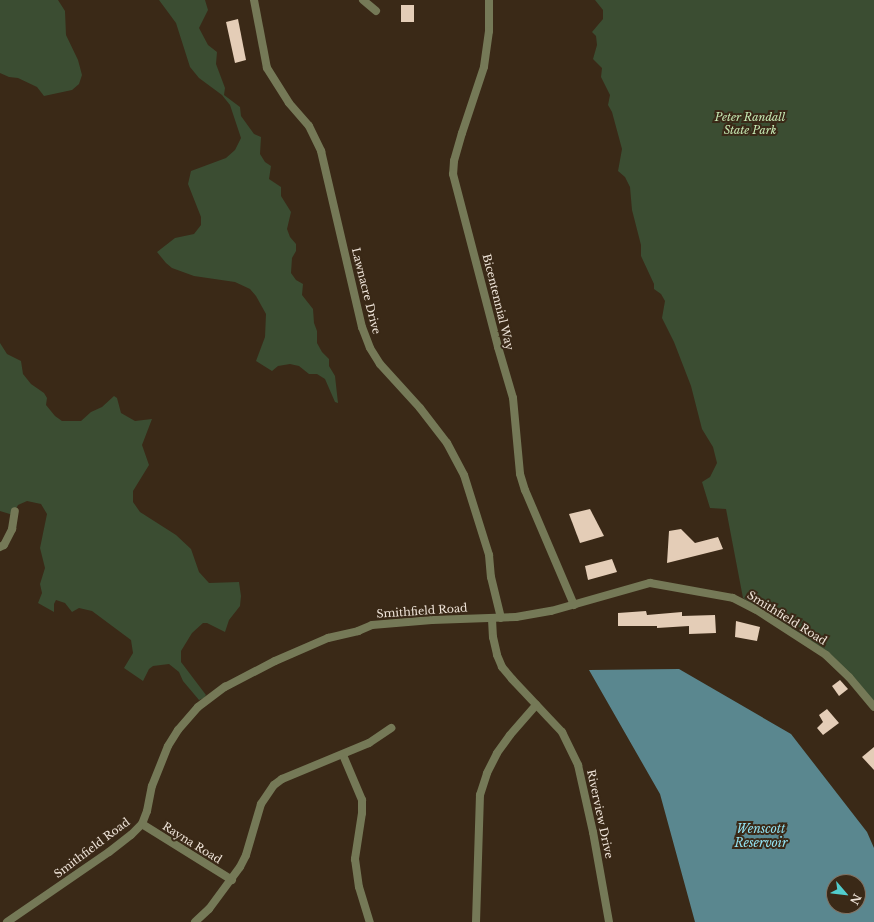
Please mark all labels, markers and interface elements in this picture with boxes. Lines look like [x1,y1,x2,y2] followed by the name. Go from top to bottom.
[715,111,785,137] park label: Peter Randall State Park
[349,246,383,336] street label: Lawnacre Drive
[480,252,516,352] street label: Bicentennial Way
[745,588,829,648] street label: Smithfield Road
[376,601,468,621] street label: Smithfield Road
[584,768,616,860] street label: Riverview Drive
[52,815,132,881] street label: Smithfield Road
[160,819,224,867] street label: Rayna Road
[734,822,788,850] water label: Wenscott Reservoir
[826,874,866,914] north arrow
[847,891,864,907] text: N

